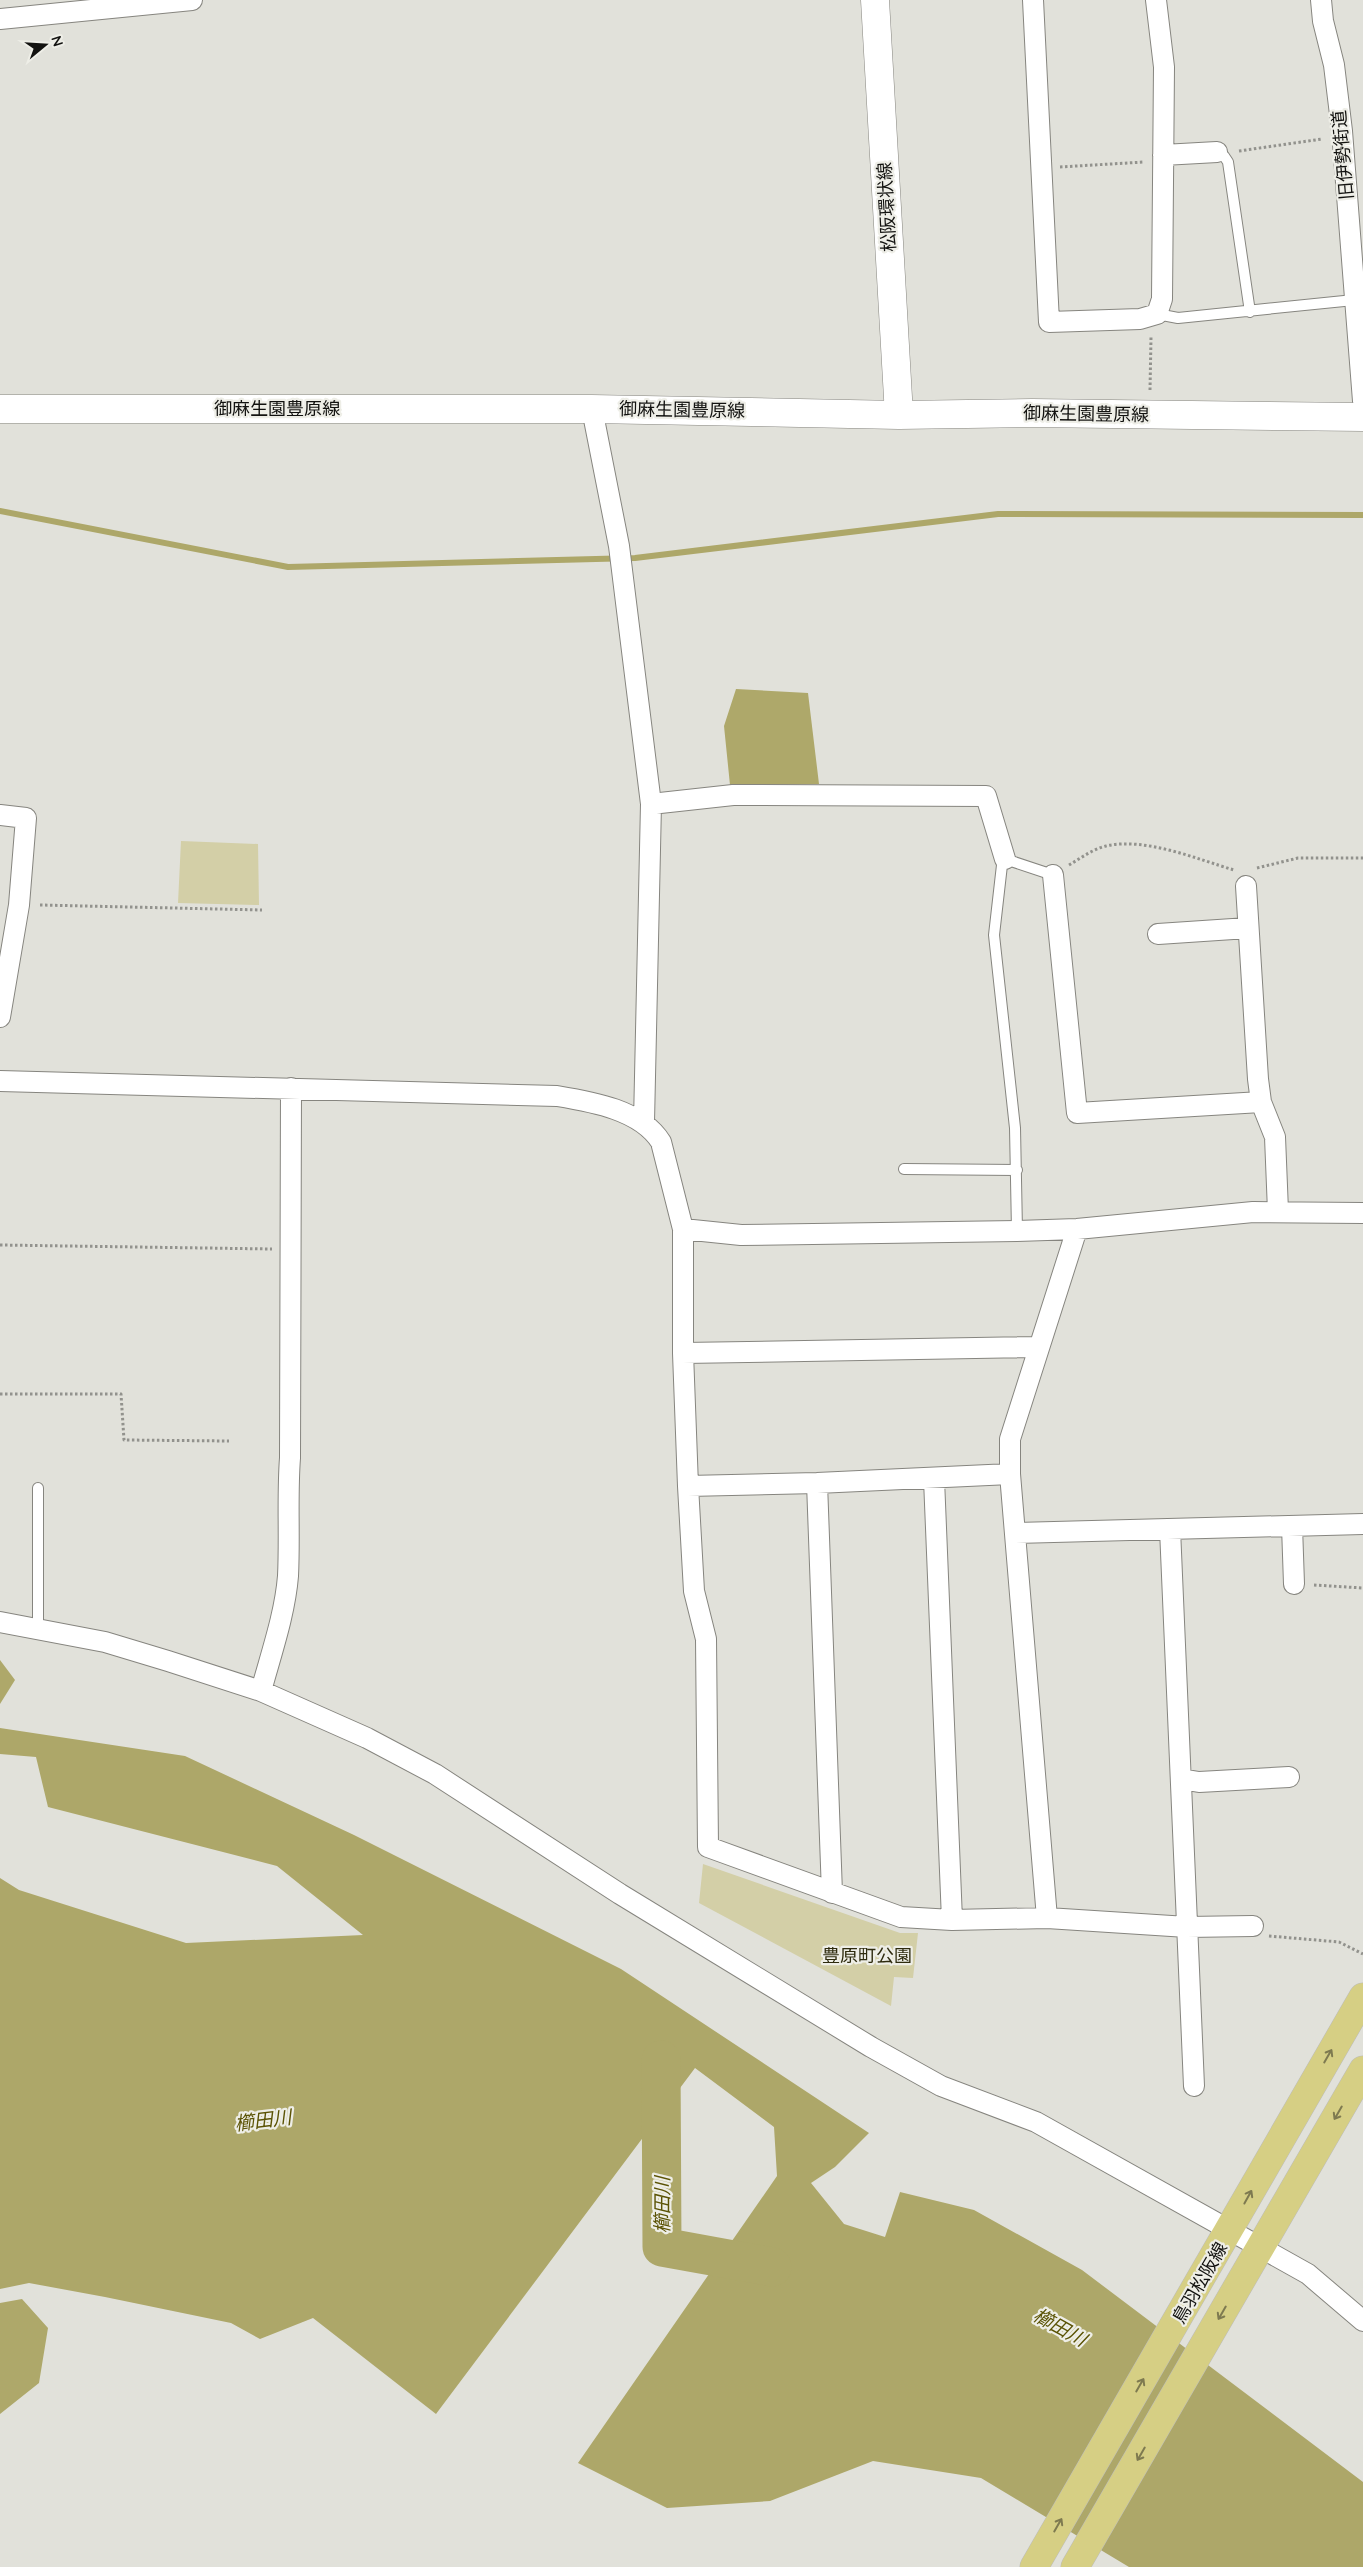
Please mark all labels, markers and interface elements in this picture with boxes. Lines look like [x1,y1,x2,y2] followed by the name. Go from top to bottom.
[20,20,70,70] north arrow
[47,33,68,49] text: N
[1327,109,1358,201] street label: 旧伊勢街道
[873,161,900,253] street label: 松阪環状線
[214,397,340,420] street label: 御麻生園豊原線
[619,397,745,422] street label: 御麻生園豊原線
[1023,401,1149,426] street label: 御麻生園豊原線
[822,1944,912,1967] park label: 豊原町公園
[1324,2049,1334,2063] one-way arrow
[233,2104,295,2135] water label: 櫛田川
[1333,2105,1343,2119] one-way arrow
[650,2175,674,2234] water label: 櫛田川
[1244,2191,1254,2205] one-way arrow
[1167,2238,1232,2327] street label: 鳥羽松阪線
[1029,2303,1092,2352] water label: 櫛田川
[1217,2305,1227,2320] one-way arrow
[1136,2378,1146,2392] one-way arrow
[1135,2446,1145,2460] one-way arrow
[1054,2518,1064,2532] one-way arrow

